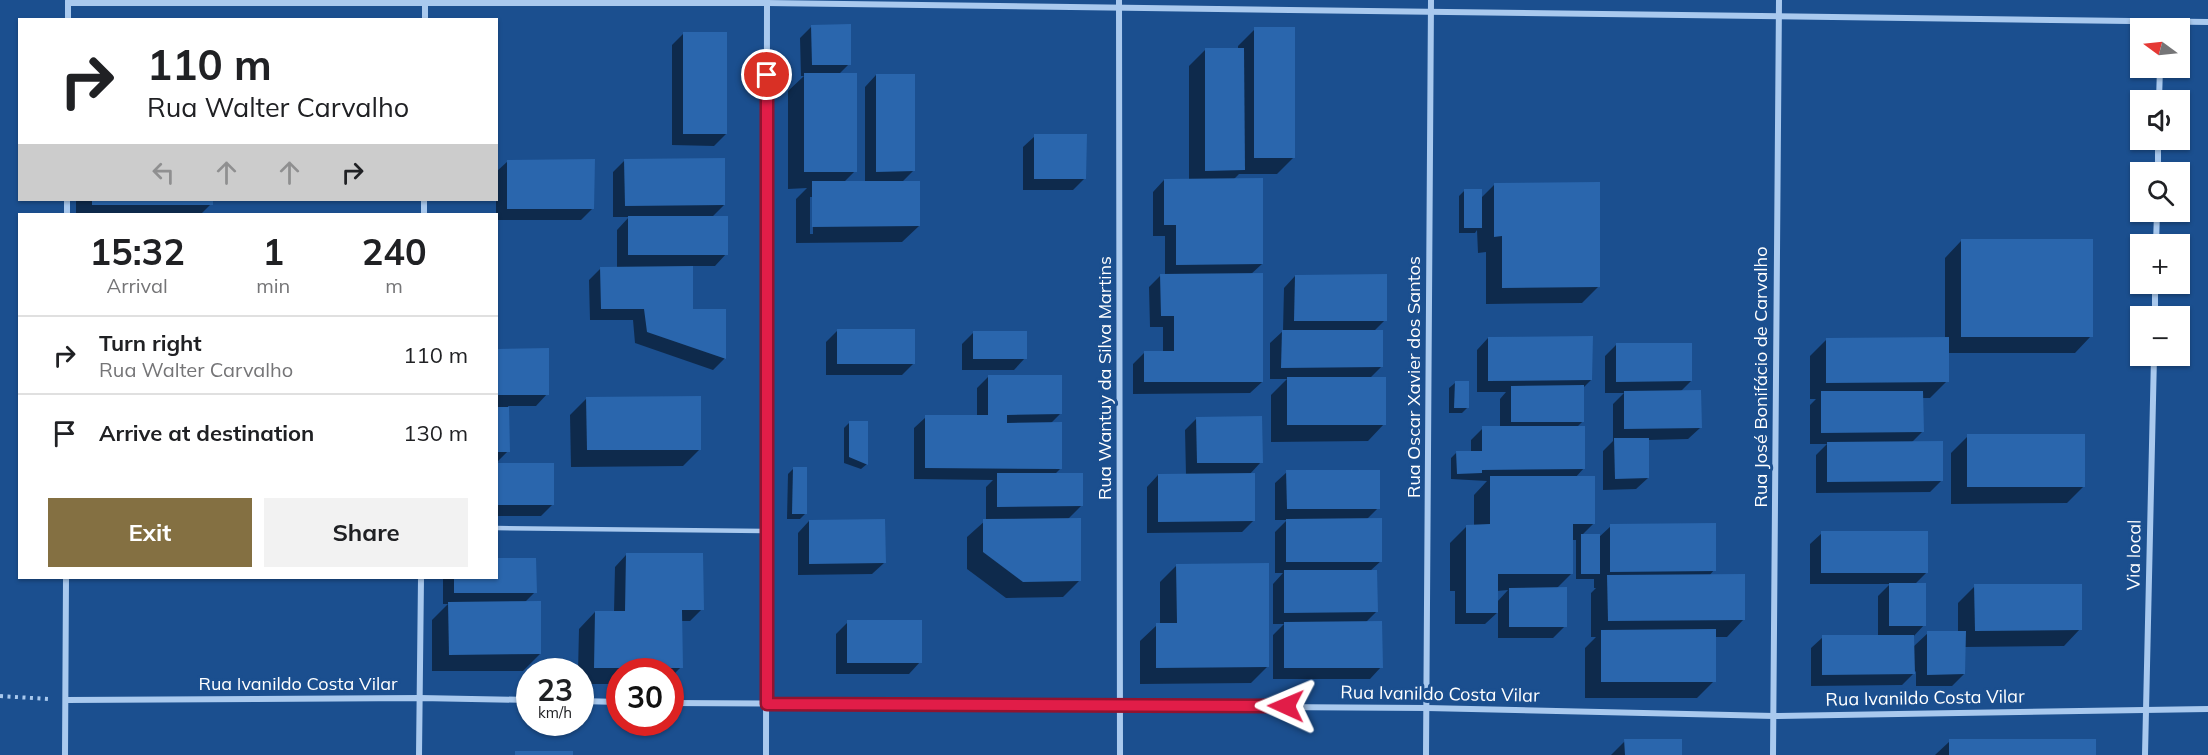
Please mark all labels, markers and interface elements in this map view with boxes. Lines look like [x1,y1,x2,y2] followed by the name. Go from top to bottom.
[2130,18,2190,78] north arrow
[2130,18,2190,366] map controls
[147,38,272,91] text: 110 m
[48,42,126,120] icon: right
[741,49,792,100] pin
[750,58,783,91] icon: arrive
[147,90,409,124] text: Rua Walter Carvalho
[2130,90,2190,150] button: sound
[147,156,180,189] icon: left
[210,156,243,189] icon: ahead
[273,156,306,189] icon: ahead
[336,156,369,189] icon: right
[2130,162,2190,222] button: search
[89,229,185,274] text: 15:32
[262,229,284,274] text: 1
[362,229,427,274] text: 240
[2130,234,2190,294] button: +
[1749,247,1772,507] street label: Rua José Bonifácio de Carvalho
[1093,256,1116,500] street label: Rua Wantuy da Silva Martins
[1402,256,1425,498] street label: Rua Oscar Xavier dos Santos
[107,273,168,298] text: Arrival
[256,273,290,298] text: min
[385,273,403,298] text: m
[2130,306,2190,366] button: −
[99,329,202,357] text: Turn right
[48,339,81,372] icon: right
[403,341,468,369] text: 110 m
[99,357,293,382] text: Rua Walter Carvalho
[48,417,81,450] icon: arrive
[99,419,314,447] text: Arrive at destination
[403,419,468,447] text: 130 m
[48,498,252,567] button: Exit
[264,498,468,567] button: Share
[2121,519,2146,591] street label: Via local
[606,658,684,736] speed limit sign: 30
[537,671,573,709] text: 23
[198,672,398,695] street label: Rua Ivanildo Costa Vilar
[1254,674,1318,738] position arrow
[1340,680,1540,707] street label: Rua Ivanildo Costa Vilar
[1825,684,2025,711] street label: Rua Ivanildo Costa Vilar
[538,703,572,722] text: km/h

